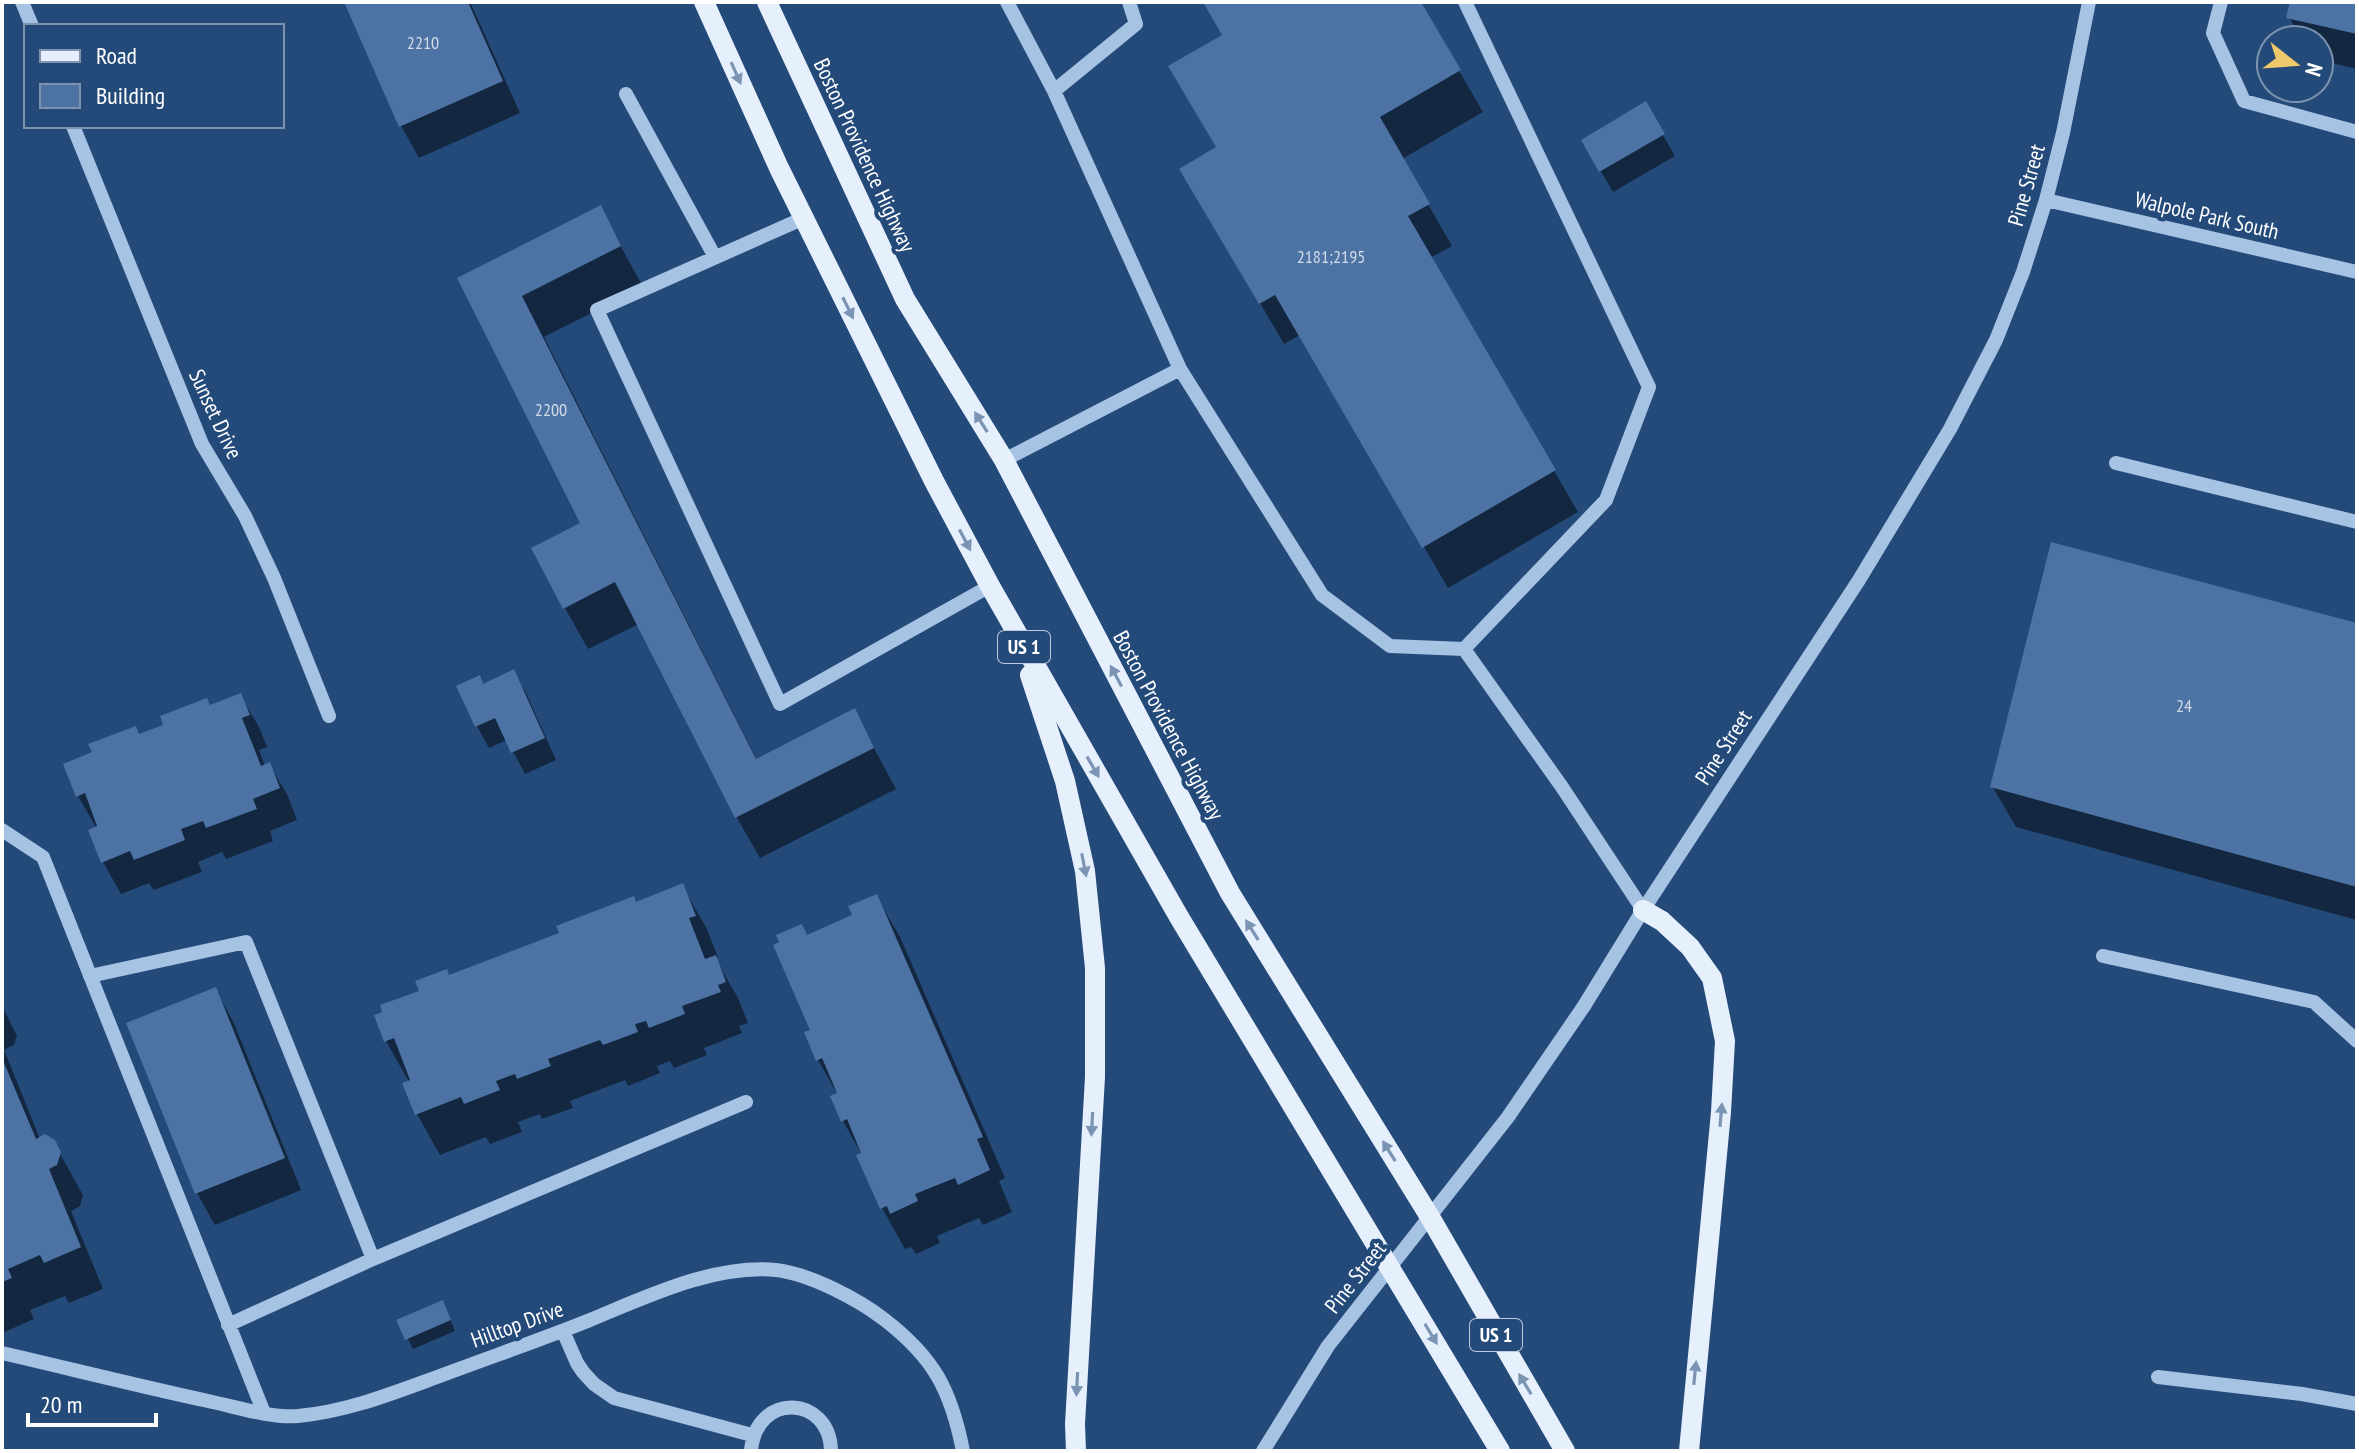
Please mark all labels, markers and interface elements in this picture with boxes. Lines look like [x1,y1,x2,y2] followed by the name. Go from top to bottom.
[24,24,284,128] legend
[2255,24,2335,104] north arrow
[407,31,439,54] house number: 2210
[96,40,137,71] text: Road
[808,54,922,257] street label: Boston Providence Highway
[2299,60,2329,80] text: N
[730,61,743,85] one-way arrow
[96,80,165,111] text: Building
[2001,141,2051,229] street label: Pine Street
[2132,185,2282,245] street label: Walpole Park South
[1297,245,1365,268] house number: 2181;2195
[842,296,855,319] one-way arrow
[183,365,249,463] street label: Sunset Drive
[535,398,567,421] house number: 2200
[974,411,988,433] one-way arrow
[959,528,972,551] one-way arrow
[1107,626,1231,825] street label: Boston Providence Highway
[998,631,1050,663] road number: US 1
[1110,664,1123,687] one-way arrow
[2176,694,2192,717] house number: 24
[1688,704,1758,790] street label: Pine Street
[1086,755,1100,778] one-way arrow
[1078,853,1090,878] one-way arrow
[1245,919,1260,940] one-way arrow
[1714,1102,1727,1127] one-way arrow
[1085,1112,1098,1137] one-way arrow
[1382,1140,1396,1162] one-way arrow
[1318,1235,1392,1319] street label: Pine Street
[467,1294,567,1354] street label: Hilltop Drive
[1470,1319,1522,1351] road number: US 1
[1423,1323,1437,1345] one-way arrow
[1689,1360,1702,1385] one-way arrow
[1070,1372,1083,1397] one-way arrow
[1518,1373,1532,1395] one-way arrow
[28,1377,156,1427] scale bar
[40,1389,82,1420] text: 20 m

